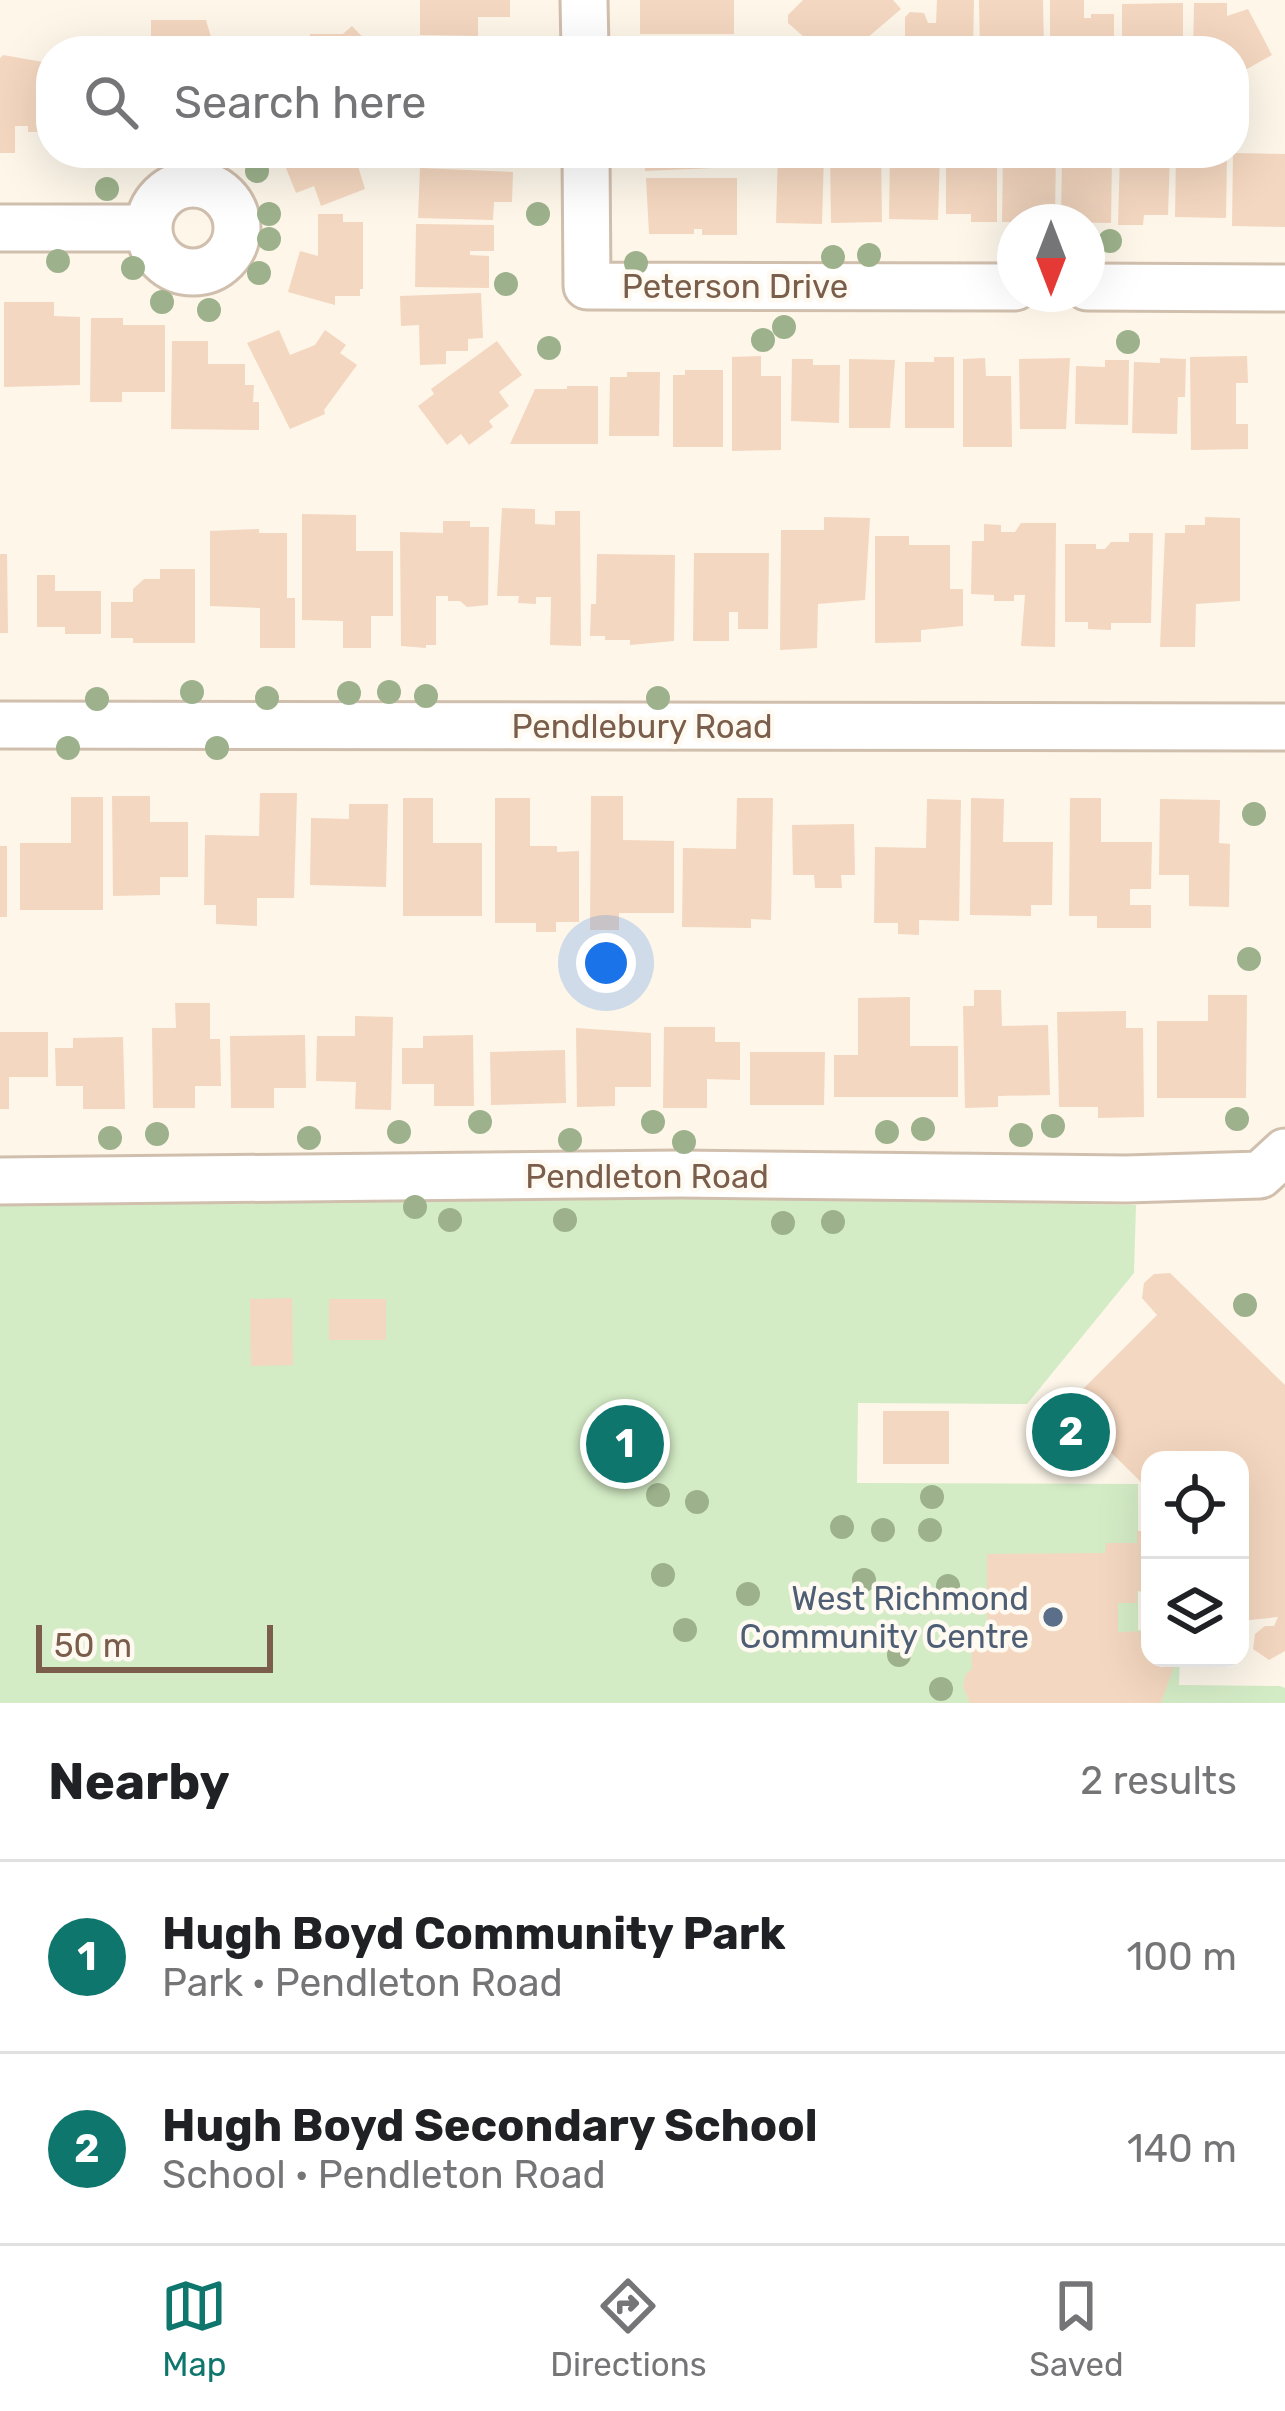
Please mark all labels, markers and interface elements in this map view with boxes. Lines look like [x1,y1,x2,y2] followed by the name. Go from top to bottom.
[36,36,1249,168] search box
[78,69,144,135] icon: search
[174,76,426,129] text: Search here
[997,204,1105,312] north arrow
[622,267,848,306] street label: Peterson Drive
[511,707,773,746] street label: Pendlebury Road
[576,933,636,993] your location
[525,1157,769,1196] street label: Pendleton Road
[1032,1387,1110,1477] pin: 2
[586,1399,664,1489] pin: 1
[1141,1451,1249,1667] map controls
[1141,1451,1249,1559] button: locate
[1141,1559,1249,1667] button: layers
[739,1579,1029,1656] place label: West Richmond Community Centre
[1040,1604,1066,1630] marker: West Richmond Community Centre
[36,1619,273,1672] scale bar
[54,1626,132,1665] text: 50 m
[48,1751,230,1812] text: Nearby
[1080,1758,1237,1804] text: 2 results
[162,1907,786,1960] text: Hugh Boyd Community Park
[77,1934,97,1980] text: 1
[1127,1934,1237,1980] text: 100 m
[162,1960,563,2006] text: Park · Pendleton Road
[162,2099,818,2152] text: Hugh Boyd Secondary School
[74,2126,100,2172] text: 2
[1127,2126,1237,2172] text: 140 m
[162,2152,606,2198] text: School · Pendleton Road
[161,2273,227,2384] tab: Map
[550,2273,707,2384] tab: Directions
[1029,2273,1124,2384] tab: Saved

